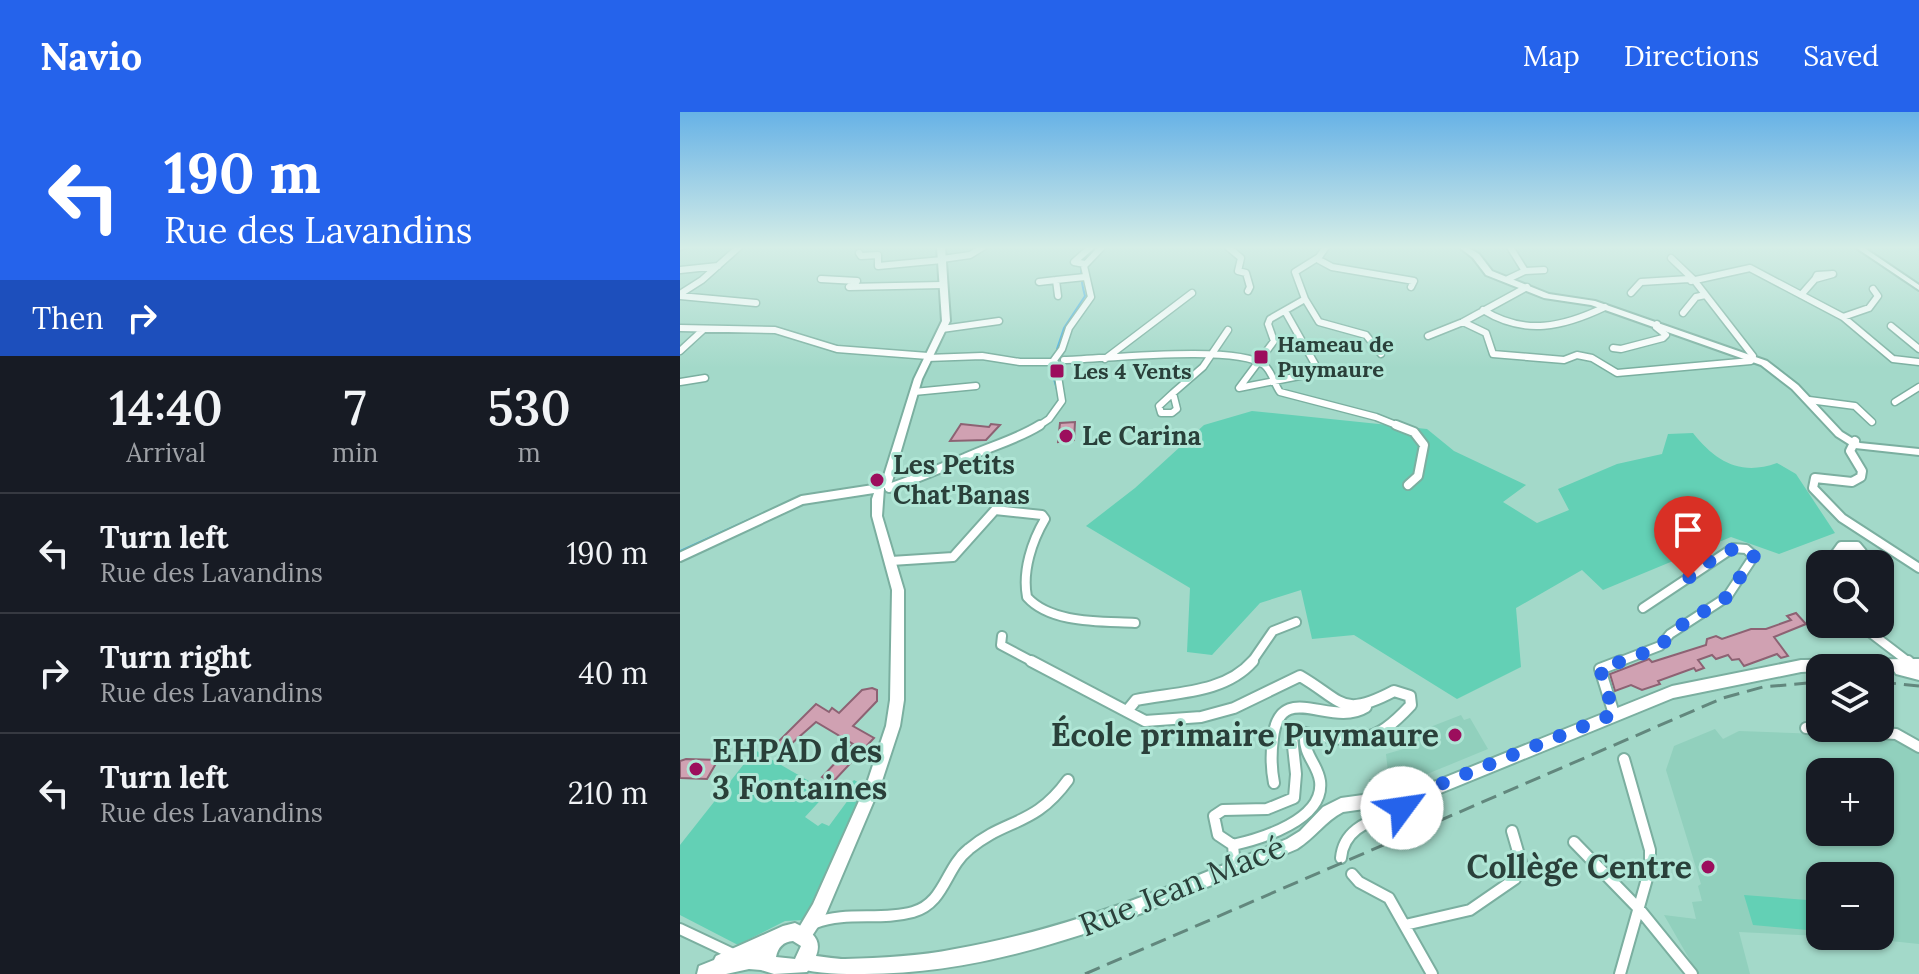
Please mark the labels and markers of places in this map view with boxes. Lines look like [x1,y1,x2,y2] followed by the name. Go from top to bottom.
[1277,330,1394,383] place label: Hameau de Puymaure
[1252,348,1270,366] marker: Hameau de Puymaure
[1073,357,1192,385] place label: Les 4 Vents
[1048,362,1066,380] marker: Les 4 Vents
[1082,419,1202,452] place label: Le Carina
[1057,427,1075,445] marker: Le Carina
[893,448,1030,511] place label: Les Petits Chat'Banas
[868,471,886,489] marker: Les Petits Chat'Banas
[1654,496,1722,578] pin
[1051,714,1439,755] place label: École primaire Puymaure
[1446,726,1464,744] marker: École primaire Puymaure
[712,730,887,808] place label: EHPAD des 3 Fontaines
[687,760,705,778] marker: EHPAD des 3 Fontaines
[1467,846,1692,887] place label: Collège Centre
[1699,858,1717,876] marker: Collège Centre

